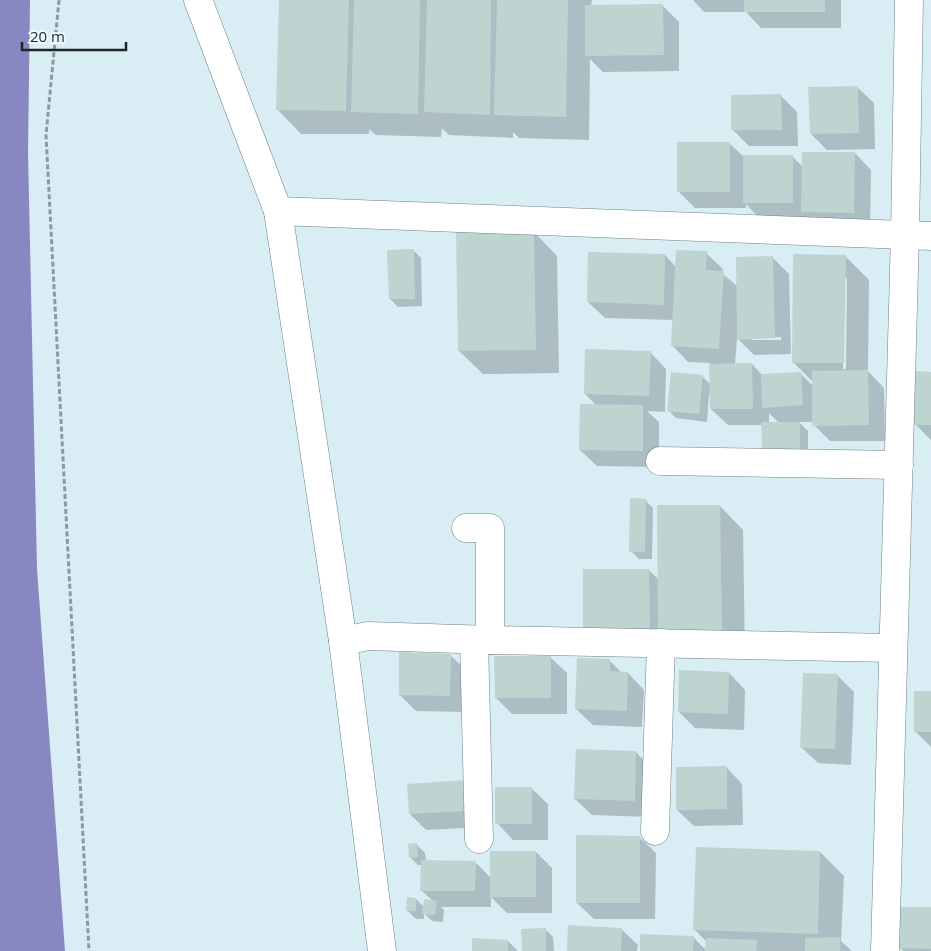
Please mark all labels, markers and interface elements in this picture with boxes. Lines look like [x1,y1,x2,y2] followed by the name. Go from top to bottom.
[22,20,126,52] scale bar
[30,26,65,46] text: 20 m

